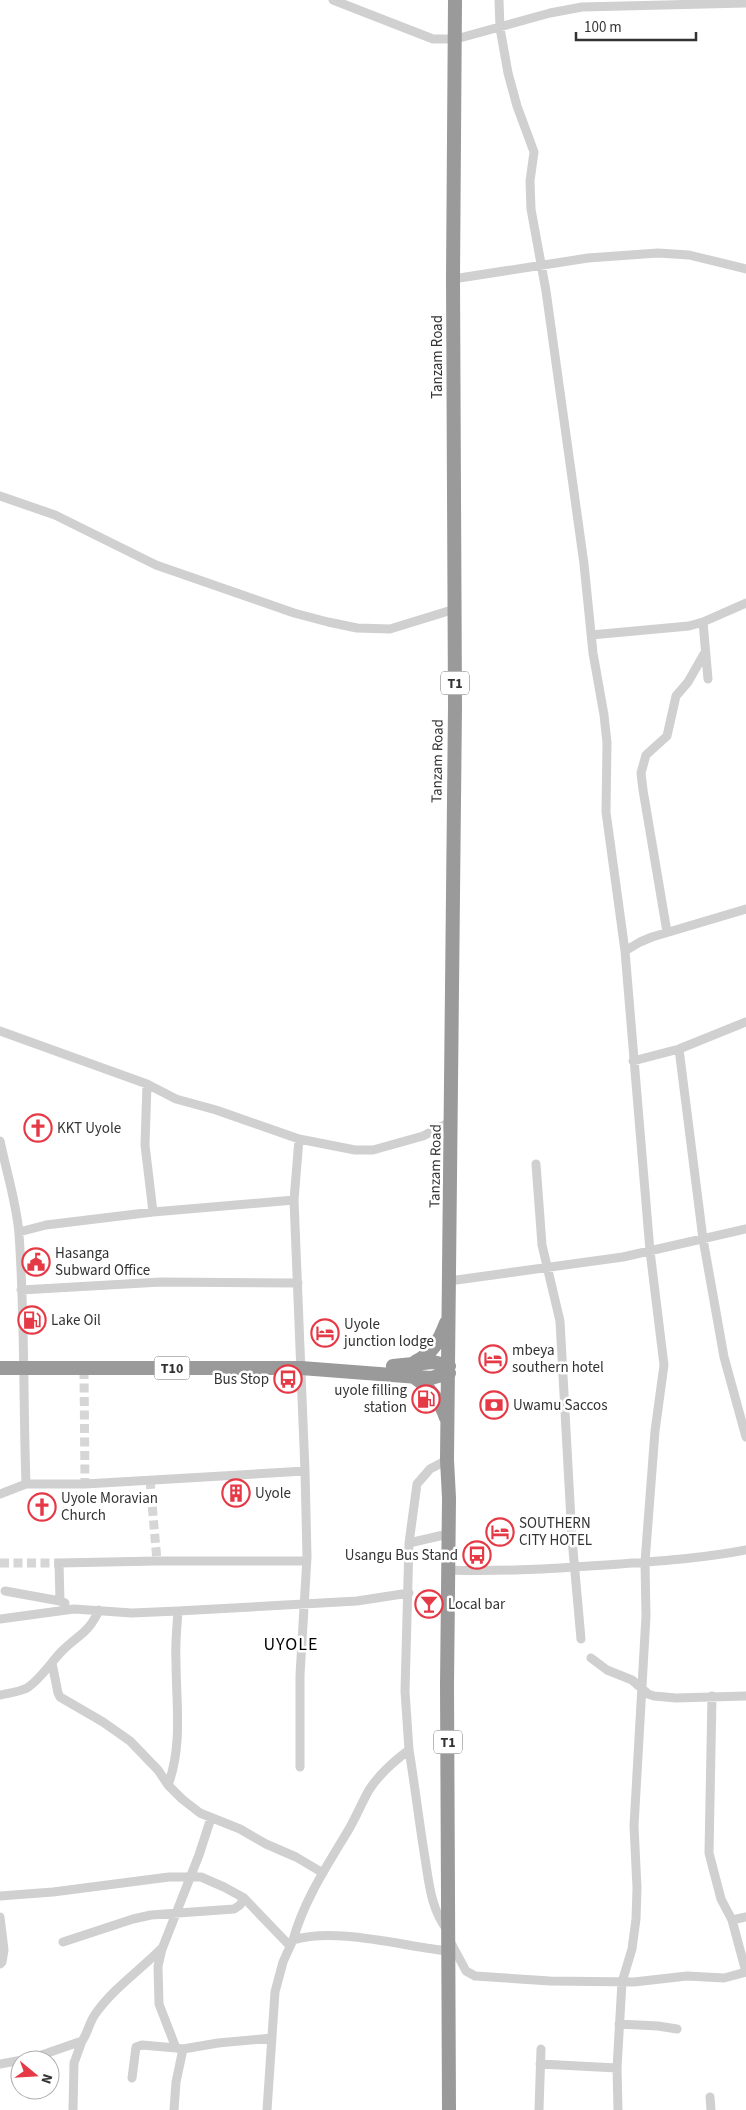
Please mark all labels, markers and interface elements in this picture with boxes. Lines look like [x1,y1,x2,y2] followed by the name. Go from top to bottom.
[576,10,696,42] scale bar
[584,17,622,38] text: 100 m
[427,315,448,399] street label: Tanzam Road
[441,671,469,694] road number: T1
[426,719,449,803] street label: Tanzam Road
[23,1113,53,1143] church icon: KKT Uyole
[57,1118,121,1139] place label: KKT Uyole
[424,1124,447,1208] street label: Tanzam Road
[55,1243,150,1281] place label: Hasanga Subward Office
[21,1247,51,1277] public building icon: Hasanga Subward Office
[17,1305,47,1335] fuel station icon: Lake Oil
[51,1310,101,1331] place label: Lake Oil
[343,1314,434,1352] place label: Uyole junction lodge
[310,1318,340,1348] hotel icon: Uyole junction lodge
[512,1340,604,1378] place label: mbeya southern hotel
[478,1344,508,1374] hotel icon: mbeya southern hotel
[154,1356,190,1380] road number: T10
[273,1364,303,1394] bus stop icon: Bus Stop
[214,1369,269,1390] place label: Bus Stop
[334,1380,407,1418] place label: uyole filling station
[411,1384,441,1414] fuel station icon: uyole filling station
[479,1390,509,1420] bank icon: Uwamu Saccos
[513,1395,607,1416] place label: Uwamu Saccos
[221,1478,251,1508] building icon: Uyole
[255,1483,291,1504] place label: Uyole
[61,1488,158,1526] place label: Uyole Moravian Church
[27,1492,57,1522] church icon: Uyole Moravian Church
[519,1513,592,1551] place label: SOUTHERN CITY HOTEL
[485,1517,515,1547] hotel icon: SOUTHERN CITY HOTEL
[462,1540,492,1570] bus stop icon: Usangu Bus Stand
[345,1545,458,1566] place label: Usangu Bus Stand
[414,1589,444,1619] bar icon: Local bar
[448,1594,506,1615] place label: Local bar
[264,1632,318,1657] district label: UYOLE
[434,1730,462,1754] road number: T1
[10,2050,60,2100] north arrow
[35,2071,57,2086] text: N

